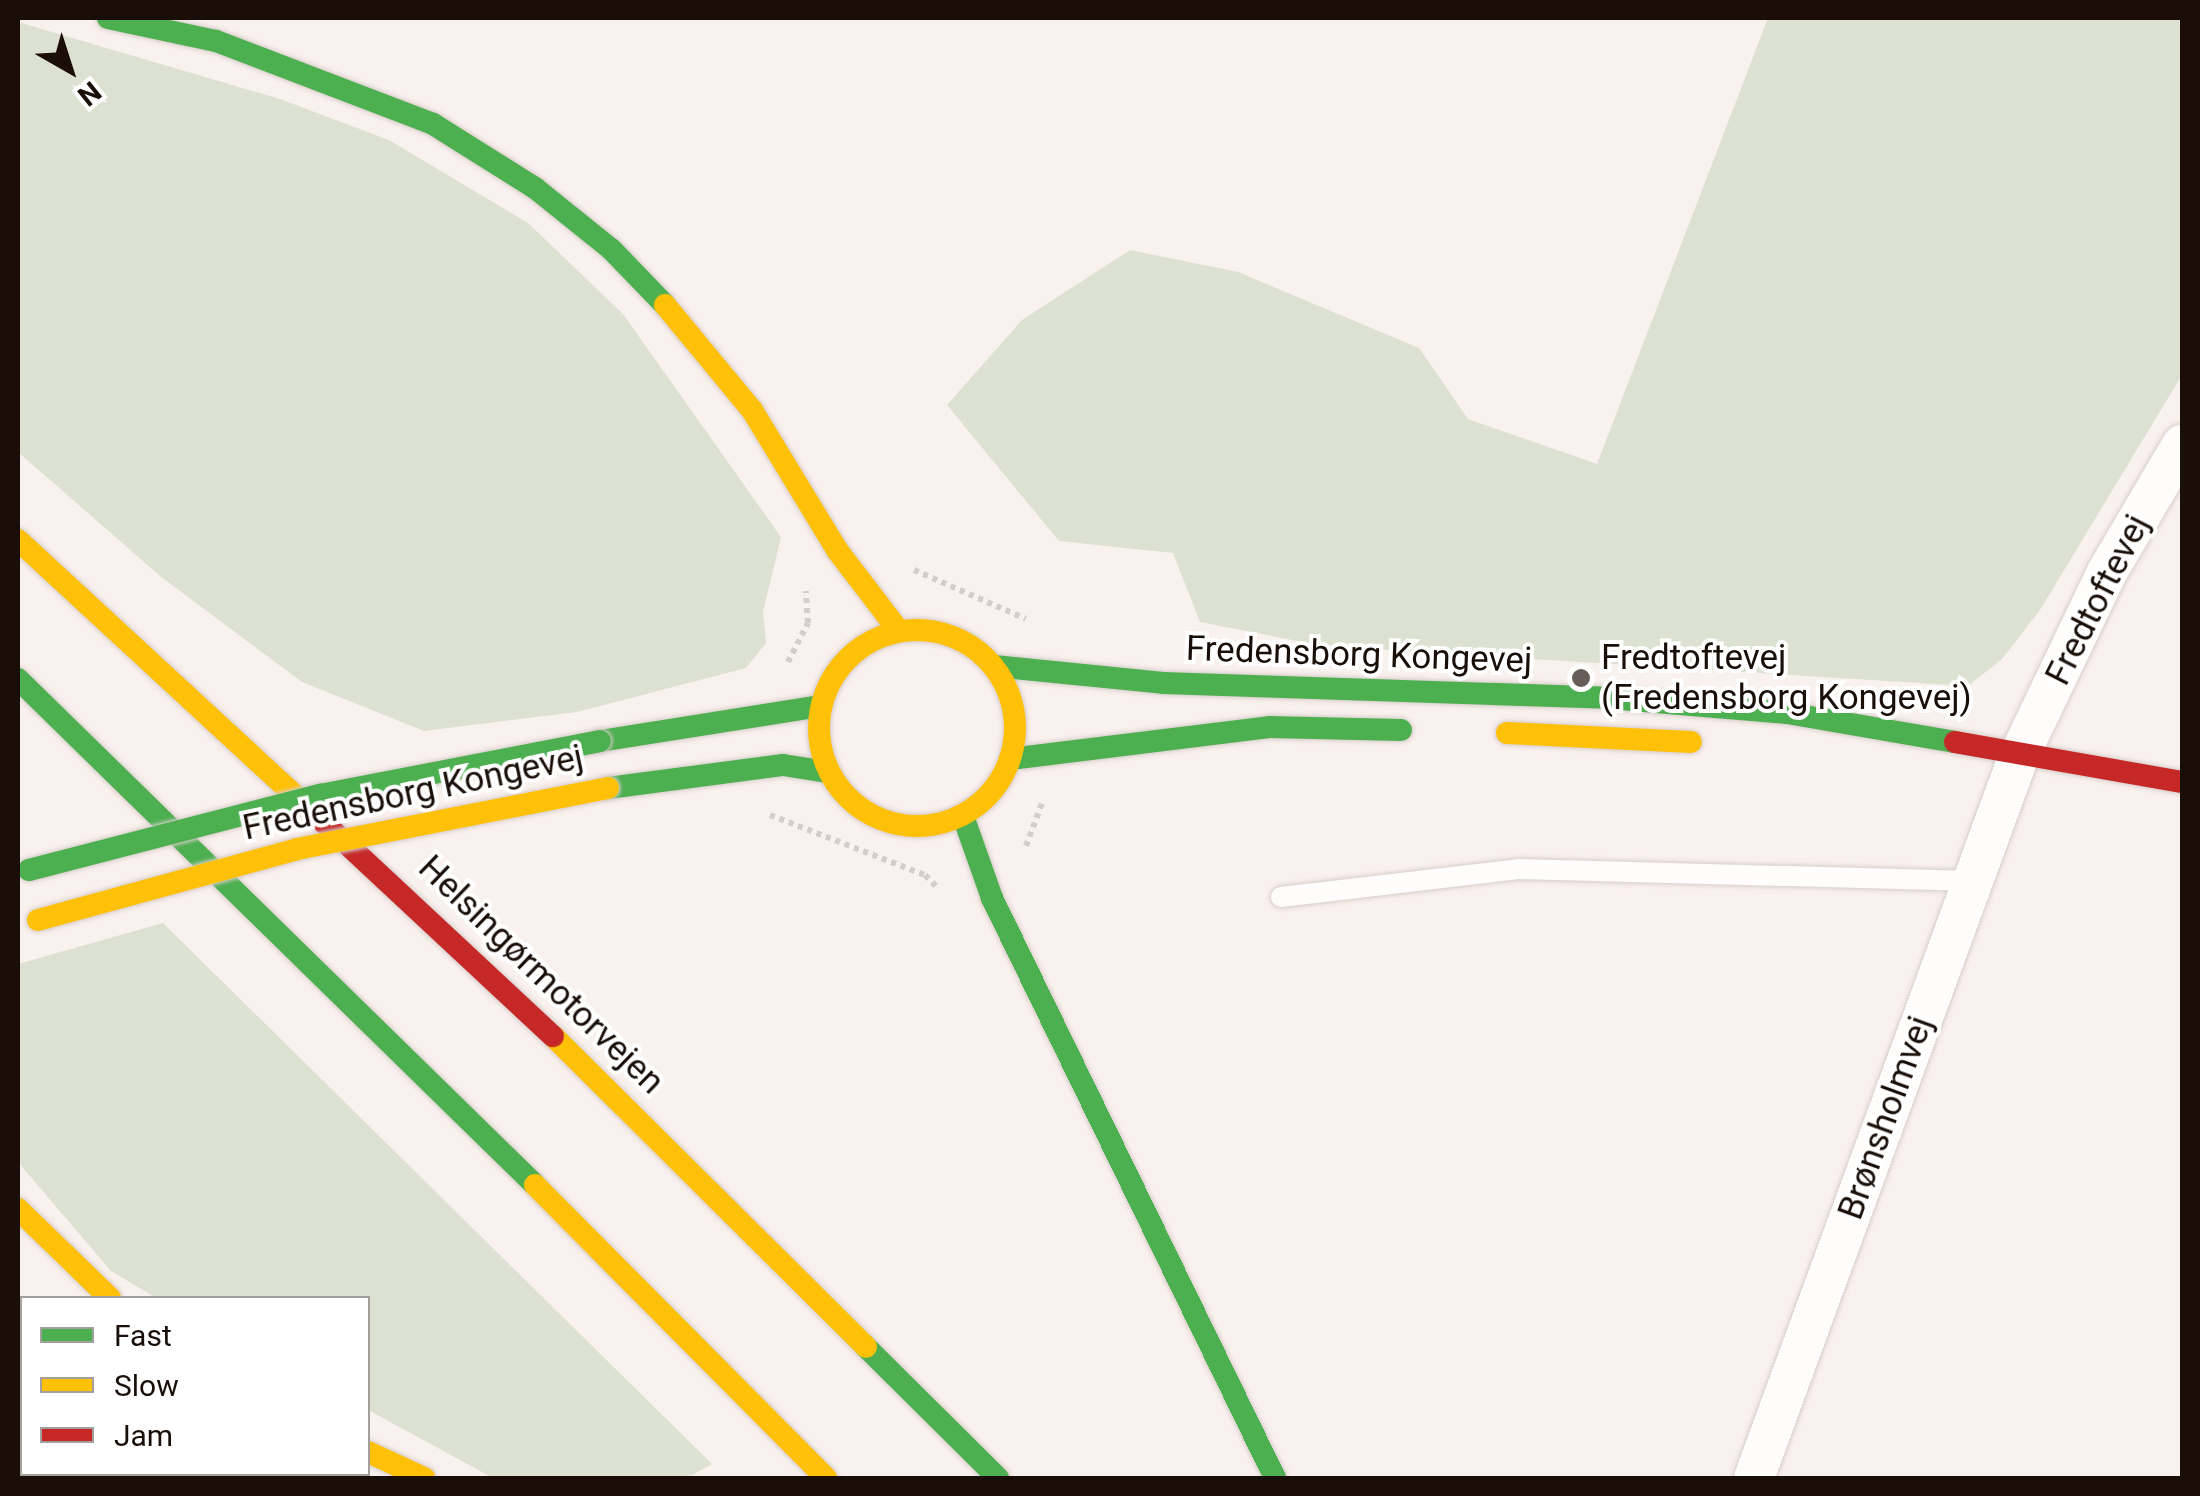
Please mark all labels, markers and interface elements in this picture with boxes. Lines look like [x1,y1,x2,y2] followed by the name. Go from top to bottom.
[20,20,120,120] north arrow
[71,75,107,113] text: N
[2037,508,2159,692] street label: Fredtoftevej
[1185,628,1533,682] street label: Fredensborg Kongevej
[1601,637,1972,719] place label: Fredtoftevej (Fredensborg Kongevej)
[1570,667,1592,689] marker: Fredtoftevej (Fredensborg Kongevej)
[239,736,587,850] street label: Fredensborg Kongevej
[410,847,672,1103] street label: Helsingørmotorvejen
[1830,1011,1942,1225] street label: Brønsholmvej
[20,1296,370,1476] legend
[114,1318,172,1353] text: Fast
[114,1368,179,1403] text: Slow
[114,1418,173,1453] text: Jam

